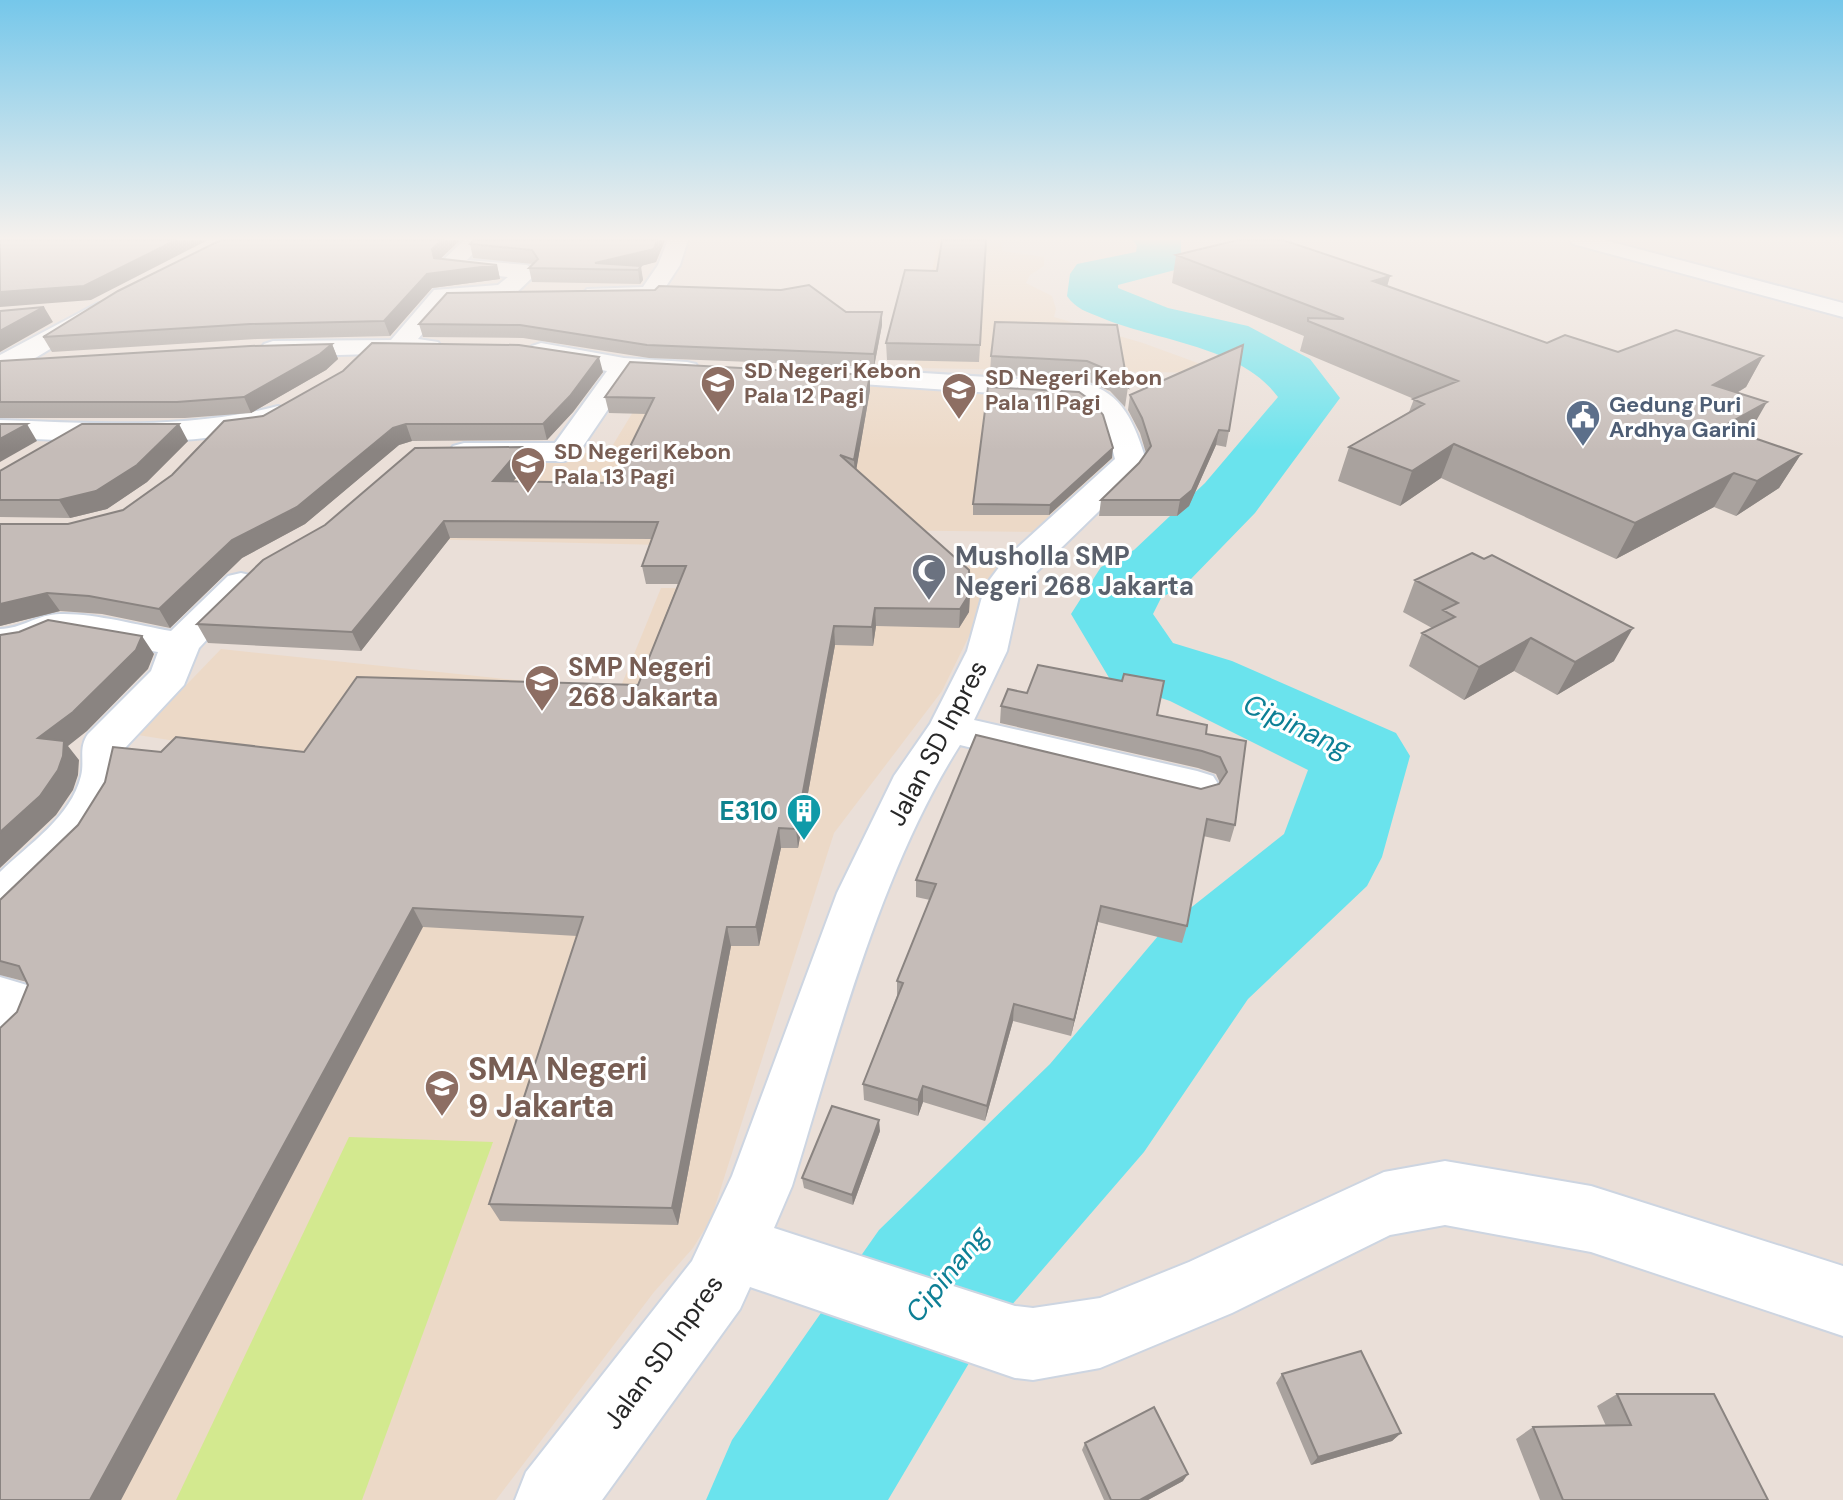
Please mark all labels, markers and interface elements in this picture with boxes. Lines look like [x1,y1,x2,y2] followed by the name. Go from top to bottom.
[744,356,921,410] place label: SD Negeri Kebon Pala 12 Pagi
[985,363,1162,417] place label: SD Negeri Kebon Pala 11 Pagi
[699,364,737,414] school or university icon: SD Negeri Kebon Pala 12 Pagi
[940,371,978,421] school or university icon: SD Negeri Kebon Pala 11 Pagi
[1609,390,1756,444] place label: Gedung Puri Ardhya Garini
[1564,398,1602,448] public building icon: Gedung Puri Ardhya Garini
[554,437,731,491] place label: SD Negeri Kebon Pala 13 Pagi
[509,445,547,495] school or university icon: SD Negeri Kebon Pala 13 Pagi
[955,539,1194,603] place label: Musholla SMP Negeri 268 Jakarta
[910,552,948,602] mosque icon: Musholla SMP Negeri 268 Jakarta
[568,650,718,714] place label: SMP Negeri 268 Jakarta
[879,654,995,832] street label: Jalan SD Inpres
[523,663,561,713] school or university icon: SMP Negeri 268 Jakarta
[1237,685,1357,767] water label: Cipinang
[785,792,823,842] building icon: E310
[720,794,778,828] place label: E310
[468,1048,648,1127] place label: SMA Negeri 9 Jakarta
[423,1068,461,1118] school or university icon: SMA Negeri 9 Jakarta
[897,1218,998,1330] water label: Cipinang
[595,1268,731,1436] street label: Jalan SD Inpres

